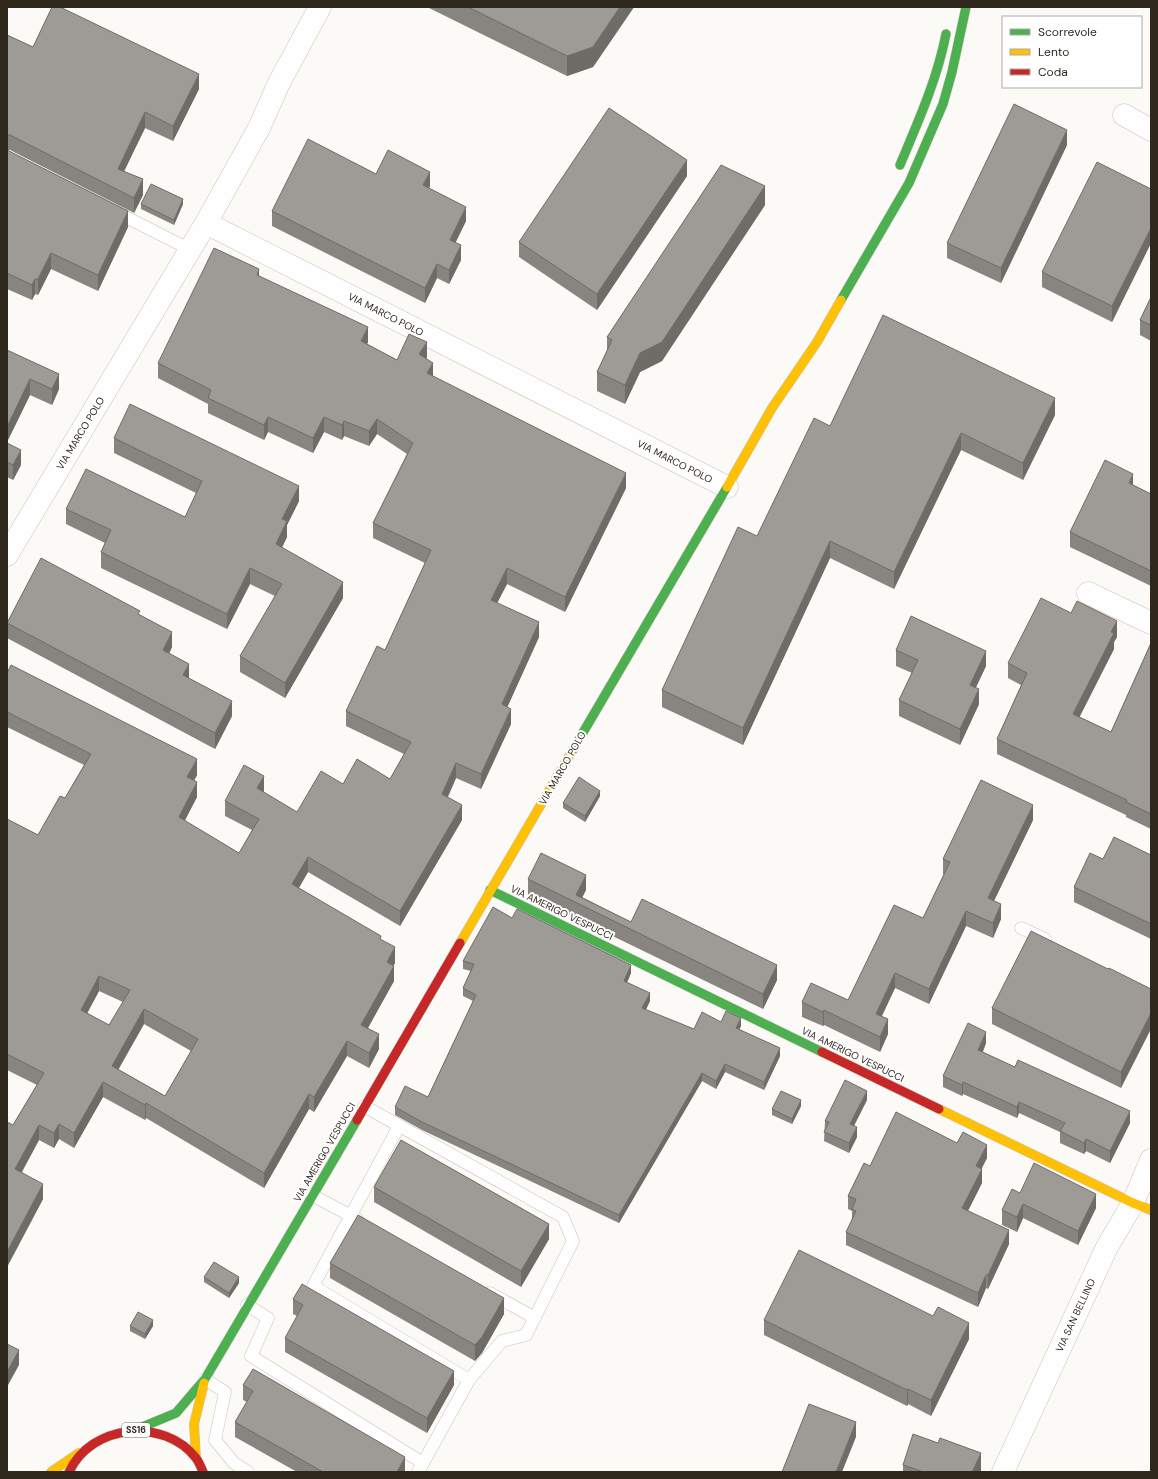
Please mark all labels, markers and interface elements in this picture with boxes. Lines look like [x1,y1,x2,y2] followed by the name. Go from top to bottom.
[1002,16,1142,88] legend
[1038,24,1097,40] text: Scorrevole
[1038,44,1069,60] text: Lento
[1038,64,1068,80] text: Coda
[346,290,426,339] street label: VIA MARCO POLO
[54,394,107,472] street label: VIA MARCO POLO
[635,437,715,486] street label: VIA MARCO POLO
[536,729,589,807] street label: VIA MARCO POLO
[508,882,615,943] street label: VIA AMERIGO VESPUCCI
[799,1024,906,1085] street label: VIA AMERIGO VESPUCCI
[291,1100,358,1204] street label: VIA AMERIGO VESPUCCI
[1053,1276,1098,1354] street label: VIA SAN BELLINO
[122,1423,150,1437] road number: SS16

